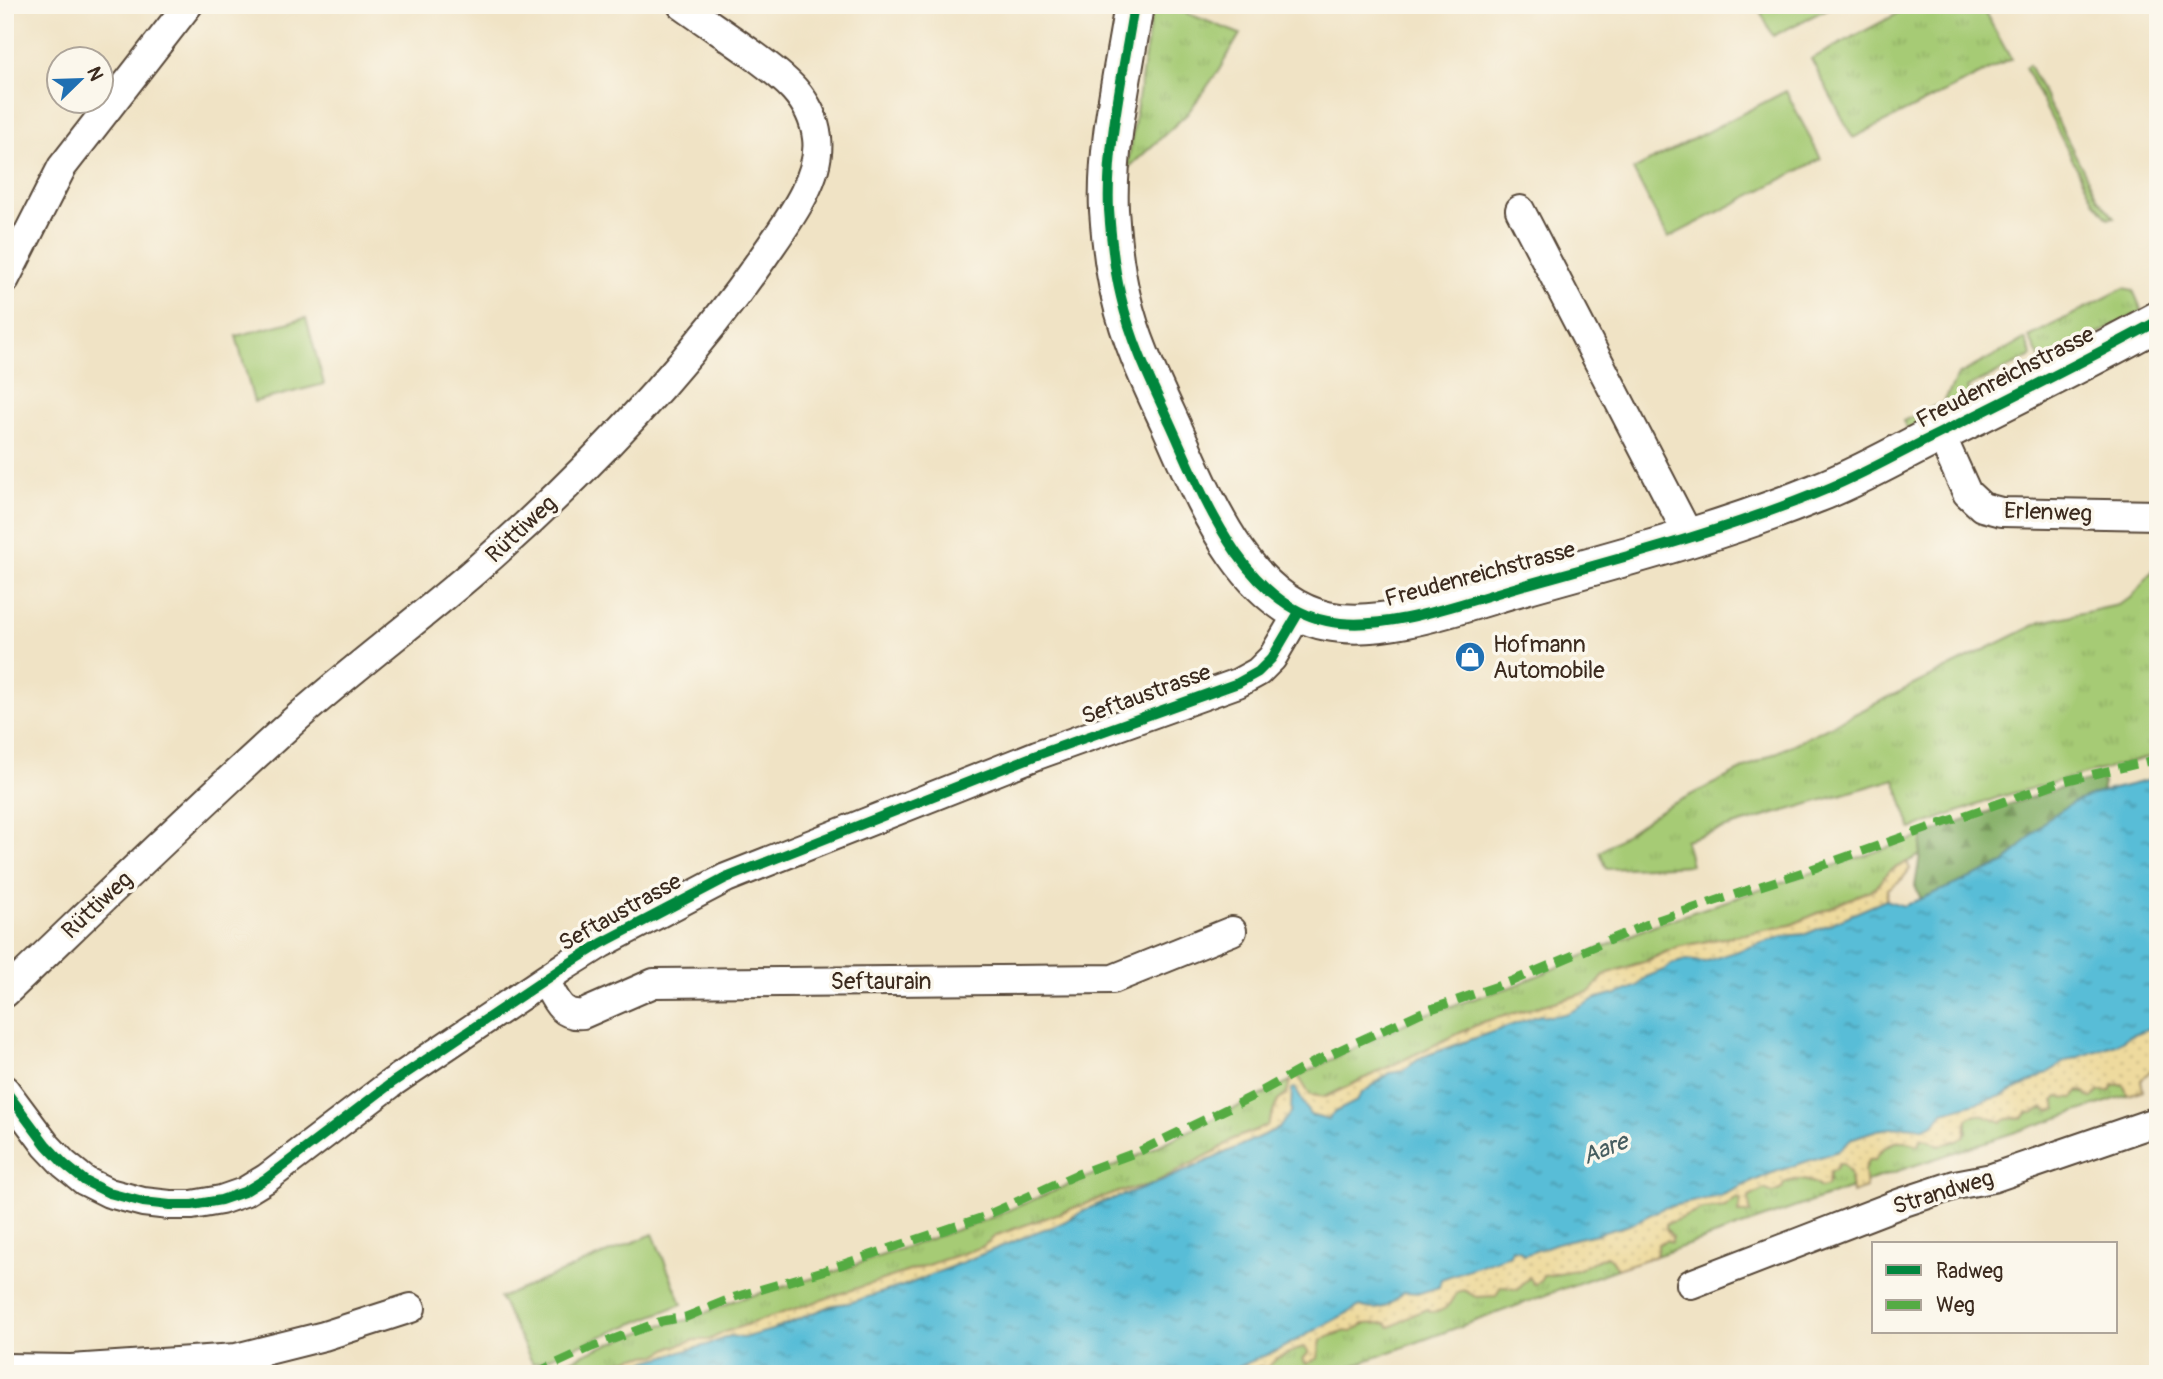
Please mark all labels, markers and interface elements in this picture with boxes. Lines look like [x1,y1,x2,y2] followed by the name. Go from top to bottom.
[46,46,116,116] north arrow
[81,63,108,84] text: N
[1911,319,2099,434] street label: Freudenreichstrasse
[480,489,562,569] street label: Rüttiweg
[2004,496,2092,528] street label: Erlenweg
[1382,534,1579,613] street label: Freudenreichstrasse
[1493,630,1605,685] place label: Hofmann Automobile
[1453,640,1487,674] shop icon: Hofmann Automobile
[1077,657,1215,731] street label: Seftaustrasse
[56,865,138,945] street label: Rüttiweg
[554,866,687,958] street label: Seftaustrasse
[831,967,931,996] street label: Seftaurain
[1578,1126,1634,1171] water label: Aare
[1889,1163,1997,1221] street label: Strandweg
[1872,1242,2118,1334] legend
[1936,1258,2003,1285] text: Radweg
[1936,1292,1975,1319] text: Weg

